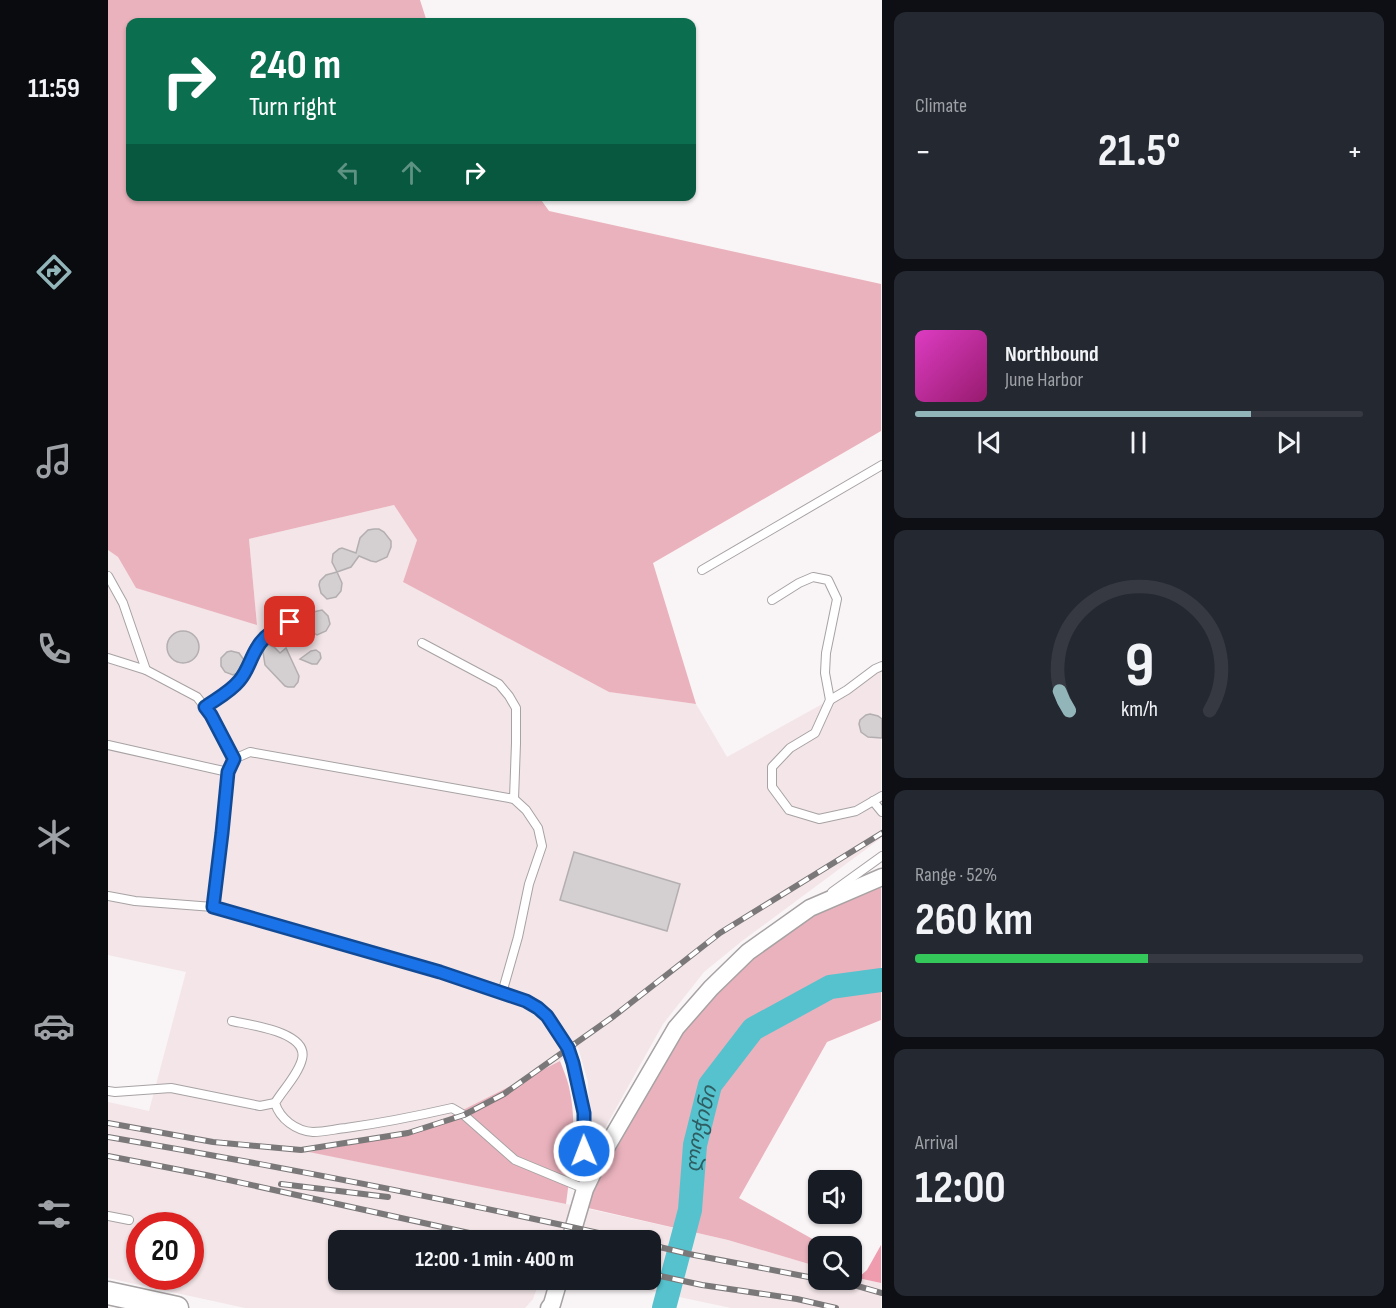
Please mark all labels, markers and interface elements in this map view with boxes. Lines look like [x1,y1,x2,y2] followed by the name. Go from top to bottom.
[249,40,341,91] text: 240 m
[150,42,228,120] icon: right
[28,73,80,105] text: 11:59
[249,91,336,123] text: Turn right
[915,94,967,118] text: Climate
[1098,124,1180,179] text: 21.5°
[915,132,931,172] text: −
[1347,132,1363,172] text: +
[332,156,365,189] icon: left
[395,156,428,189] icon: ahead
[458,156,491,189] icon: right
[33,251,75,293] icon: directions
[1005,341,1099,368] text: Northbound
[1005,368,1083,392] text: June Harbor
[973,426,1006,459] icon: previous
[1122,426,1155,459] icon: pause
[1272,426,1305,459] icon: next
[33,440,75,482] icon: music
[264,596,315,647] pin
[273,605,306,638] icon: arrive
[33,628,75,670] icon: phone
[1124,629,1154,704] text: 9
[1120,697,1158,722] text: km/h
[33,816,75,858] icon: climate
[915,863,997,887] text: Range · 52%
[915,893,1033,948] text: 260 km
[33,1005,75,1047] icon: car
[680,1082,722,1174] water label: ლოჭინი
[552,1119,616,1183] position arrow
[915,1131,958,1155] text: Arrival
[915,1161,1006,1216] text: 12:00
[808,1170,862,1290] map controls
[808,1170,862,1224] button: sound
[33,1193,75,1235] icon: filters
[126,1212,204,1290] speed limit sign: 20
[808,1236,862,1290] button: search
[415,1246,574,1273] text: 12:00 · 1 min · 400 m

